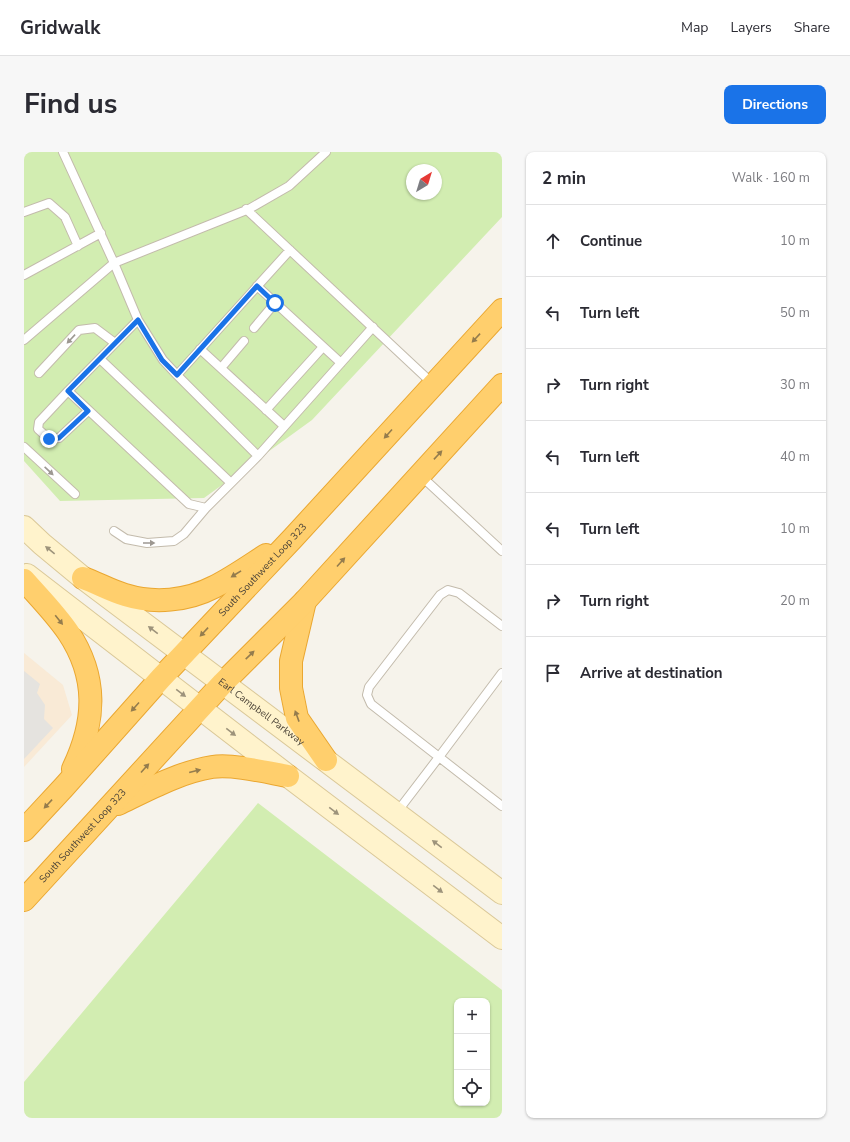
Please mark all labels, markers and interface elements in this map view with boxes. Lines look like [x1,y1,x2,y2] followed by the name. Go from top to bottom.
[20,15,100,41] text: Gridwalk
[681,18,708,37] text: Map
[730,18,772,37] text: Layers
[794,18,830,37] text: Share
[24,85,118,123] text: Find us
[724,85,826,124] button: Directions
[406,164,442,200] north arrow
[542,167,586,190] text: 2 min
[732,169,810,187] text: Walk · 160 m
[542,230,564,252] icon: ahead
[580,231,642,251] text: Continue
[780,232,810,250] text: 10 m
[266,294,284,312] route start
[542,302,564,324] icon: left
[580,303,639,323] text: Turn left
[780,304,810,322] text: 50 m
[471,333,480,344] one-way arrow
[66,334,76,344] one-way arrow
[542,374,564,396] icon: right
[580,375,649,395] text: Turn right
[780,376,810,394] text: 30 m
[383,429,393,439] one-way arrow
[40,430,58,448] route end
[542,446,564,468] icon: left
[580,447,639,467] text: Turn left
[780,448,810,466] text: 40 m
[433,450,442,460] one-way arrow
[44,466,54,476] one-way arrow
[542,518,564,540] icon: left
[580,519,639,539] text: Turn left
[215,520,310,620] street label: South Southwest Loop 323
[780,520,810,538] text: 10 m
[143,540,156,546] one-way arrow
[45,546,56,555] one-way arrow
[336,557,346,567] one-way arrow
[231,570,241,578] one-way arrow
[542,590,564,612] icon: right
[580,591,649,611] text: Turn right
[780,592,810,610] text: 20 m
[54,614,63,625] one-way arrow
[148,626,159,634] one-way arrow
[199,627,209,637] one-way arrow
[245,650,255,660] one-way arrow
[542,662,564,684] icon: arrive
[580,663,723,683] text: Arrive at destination
[215,675,308,750] street label: Earl Campbell Parkway
[175,689,186,697] one-way arrow
[130,702,140,712] one-way arrow
[294,709,300,721] one-way arrow
[226,727,237,736] one-way arrow
[140,764,149,773] one-way arrow
[189,768,201,774] one-way arrow
[36,786,130,886] street label: South Southwest Loop 323
[44,799,53,809] one-way arrow
[329,807,340,815] one-way arrow
[432,839,443,848] one-way arrow
[433,885,443,893] one-way arrow
[454,998,490,1106] map controls
[454,998,490,1034] button: +
[454,1034,490,1070] button: −
[454,1070,490,1106] button: locate

